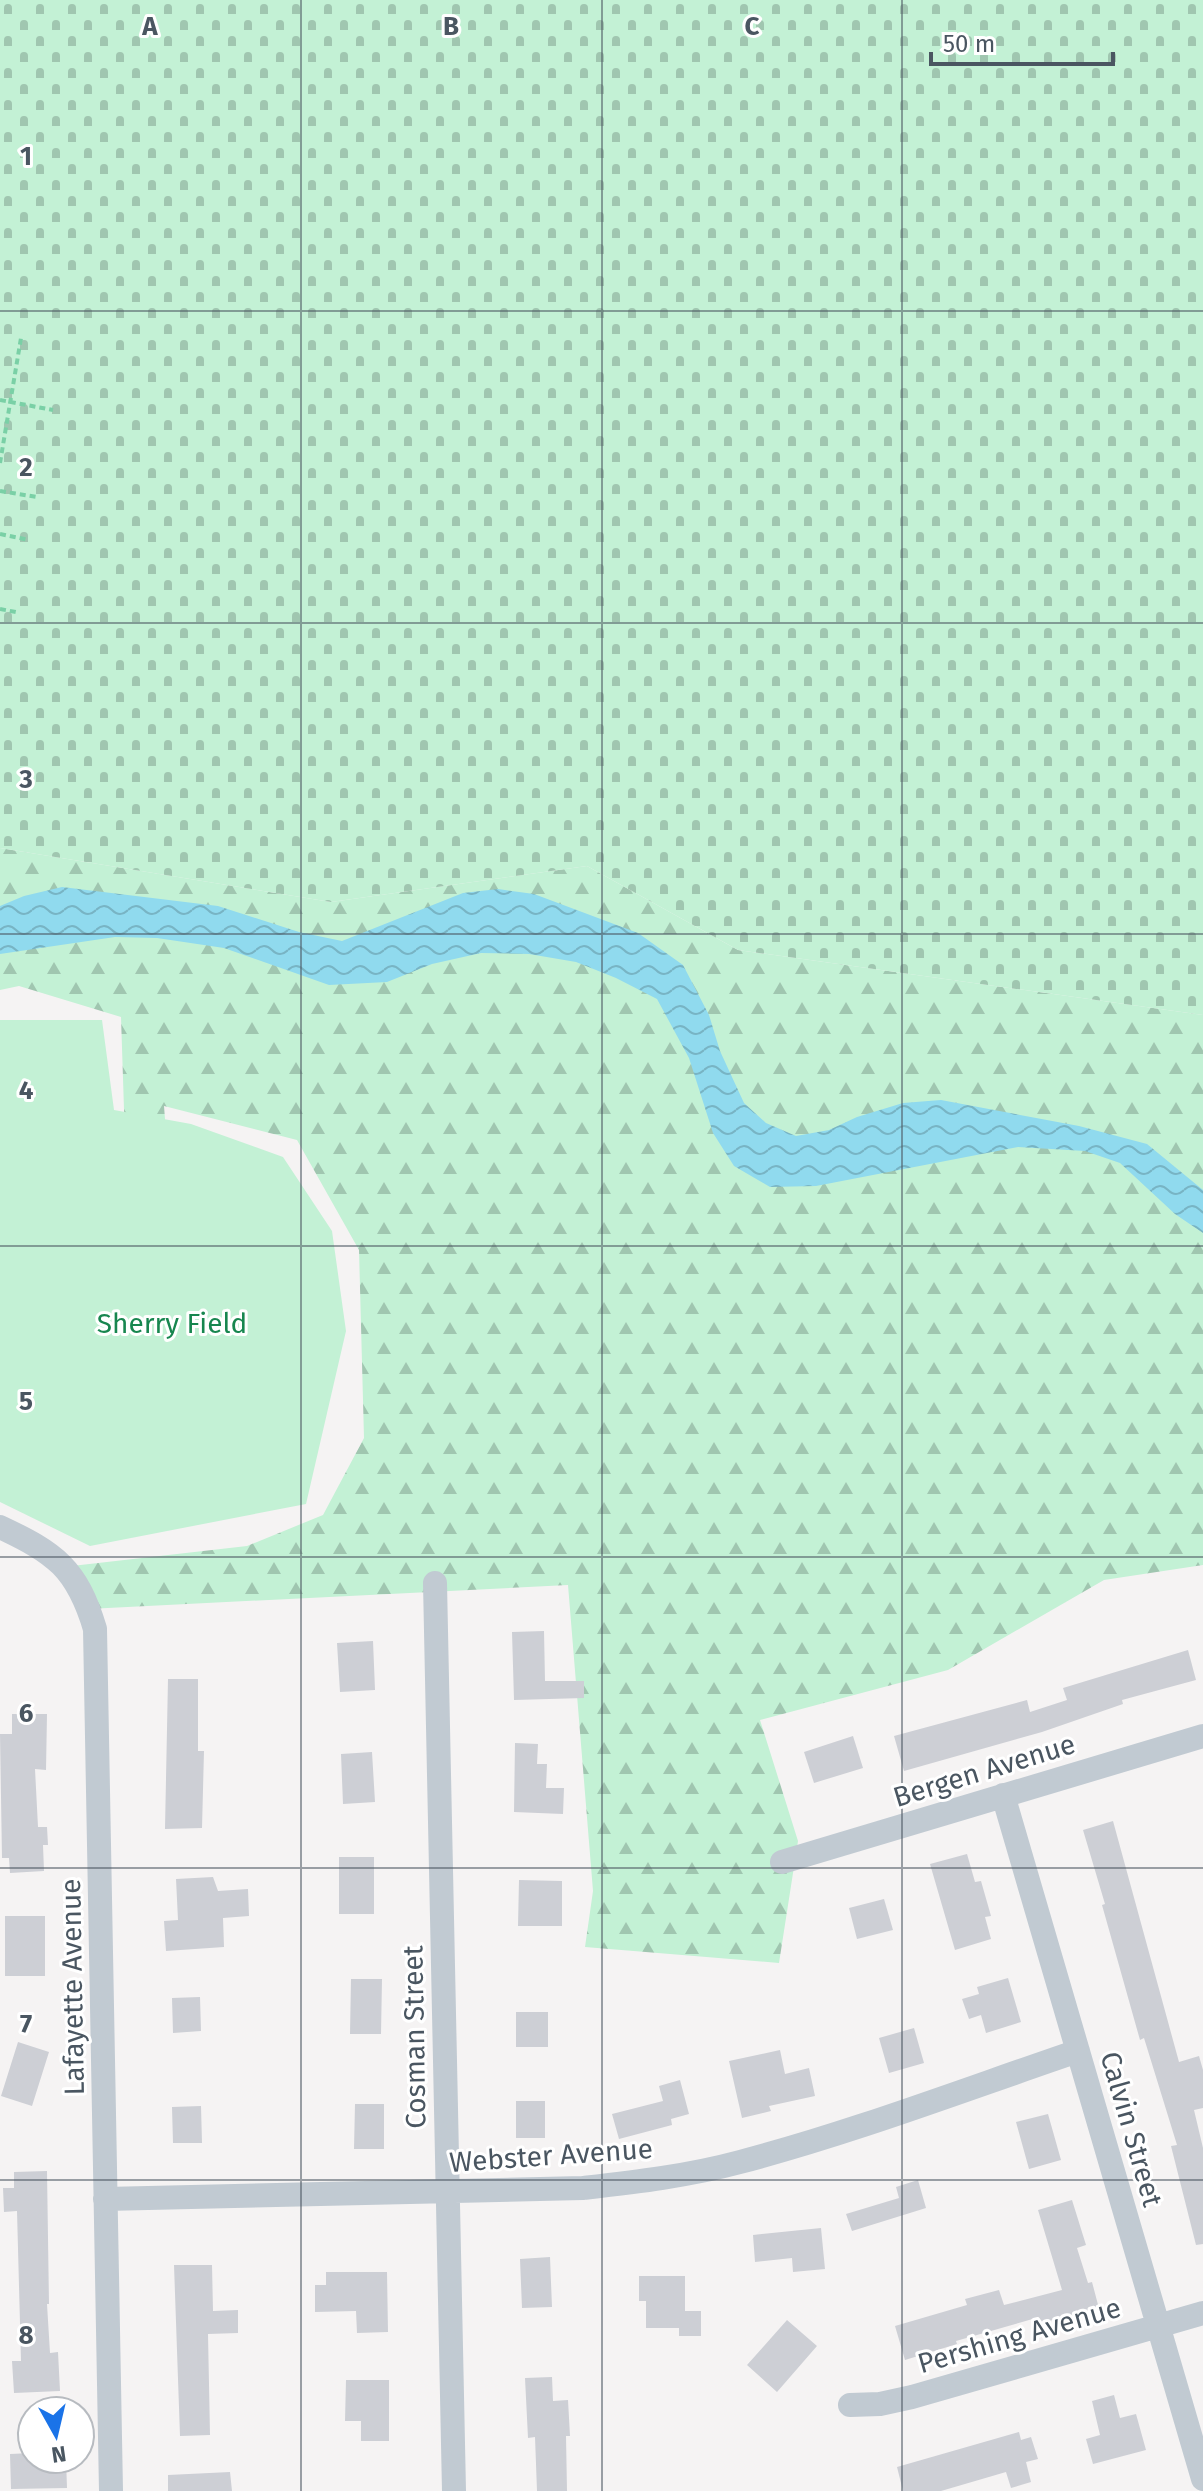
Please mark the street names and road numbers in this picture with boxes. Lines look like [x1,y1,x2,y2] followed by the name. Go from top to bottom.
[889,1727,1079,1814] street label: Bergen Avenue
[54,1878,91,2096] street label: Lafayette Avenue
[396,1944,433,2129] street label: Cosman Street
[1094,2048,1170,2211] street label: Calvin Street
[448,2132,654,2179] street label: Webster Avenue
[914,2291,1125,2380] street label: Pershing Avenue

